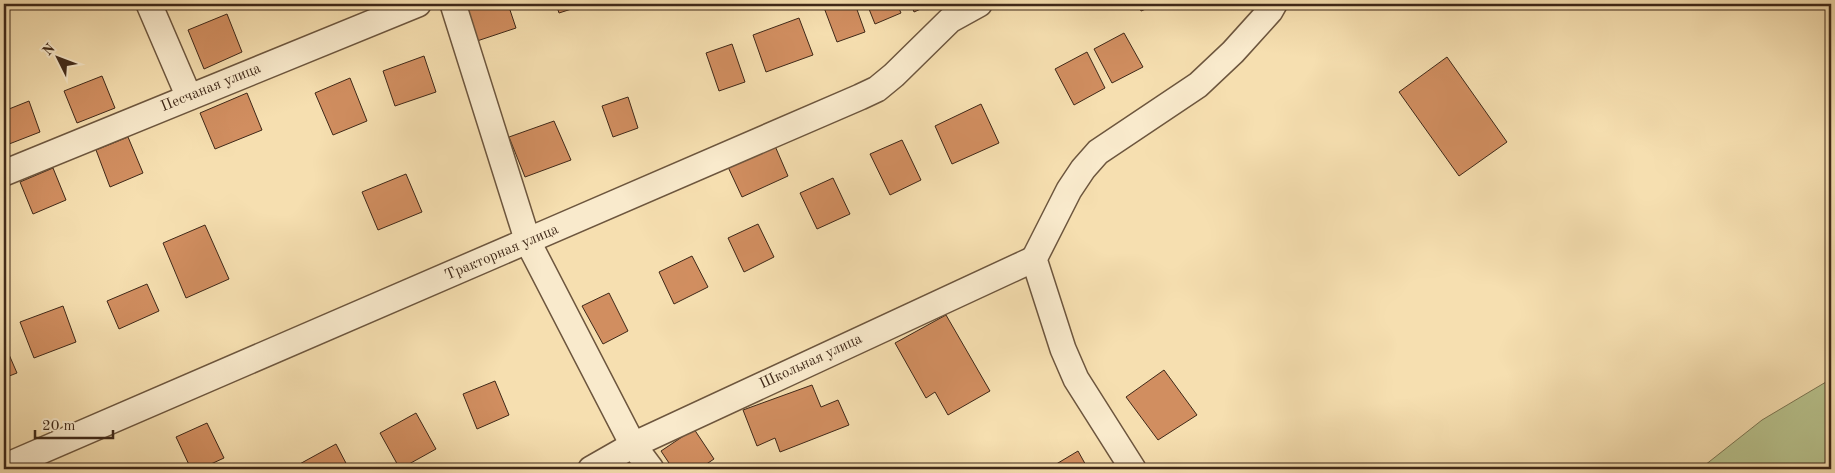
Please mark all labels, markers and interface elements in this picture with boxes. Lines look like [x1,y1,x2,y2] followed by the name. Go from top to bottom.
[32,32,82,82] north arrow
[40,41,58,59] text: N
[159,61,264,115] street label: Песчаная улица
[443,222,561,284] street label: Тракторная улица
[757,331,865,392] street label: Школьная улица
[35,408,112,440] scale bar
[42,419,76,434] text: 20 m

